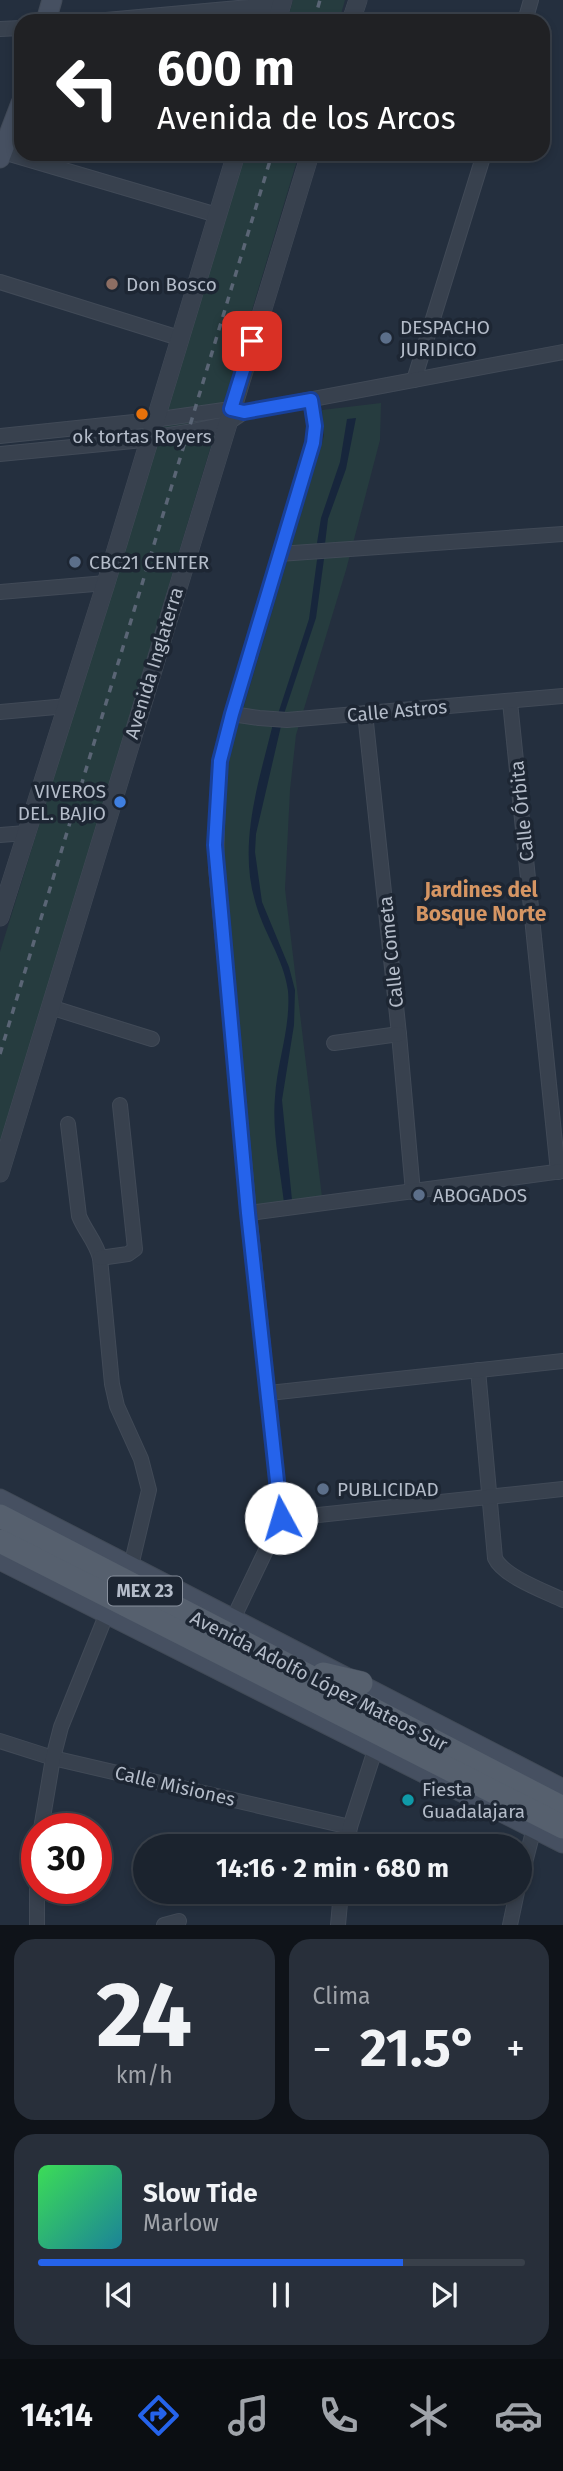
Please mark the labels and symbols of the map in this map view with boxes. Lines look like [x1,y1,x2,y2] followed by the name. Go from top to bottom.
[126,273,217,296] place label: Don Bosco
[104,276,120,292] marker: Don Bosco
[222,311,282,371] pin
[400,316,490,361] place label: DESPACHO JURIDICO
[378,330,394,346] marker: DESPACHO JURIDICO
[134,406,150,422] marker: ok tortas Royers
[72,425,212,448] place label: ok tortas Royers
[89,551,210,574] place label: CBC21 CENTER
[67,554,83,570] marker: CBC21 CENTER
[120,584,188,742] street label: Avenida Inglaterra
[346,695,448,727] street label: Calle Astros
[505,759,539,863] street label: Calle Órbita
[18,780,106,825] place label: VIVEROS DEL. BAJIO
[112,794,128,810] marker: VIVEROS DEL. BAJIO
[416,877,547,927] district label: Jardines del Bosque Norte
[374,895,408,1009] street label: Calle Cometa
[433,1184,527,1207] place label: ABOGADOS
[411,1187,427,1203] marker: ABOGADOS
[337,1478,439,1501] place label: PUBLICIDAD
[244,1481,318,1555] position arrow
[315,1481,331,1497] marker: PUBLICIDAD
[108,1576,182,1606] road number: MEX 23
[187,1606,452,1756] street label: Avenida Adolfo López Mateos Sur
[113,1761,238,1811] street label: Calle Misiones
[422,1778,525,1823] place label: Fiesta Guadalajara
[400,1792,416,1808] marker: Fiesta Guadalajara
[21,1813,112,1904] speed limit sign: 30

